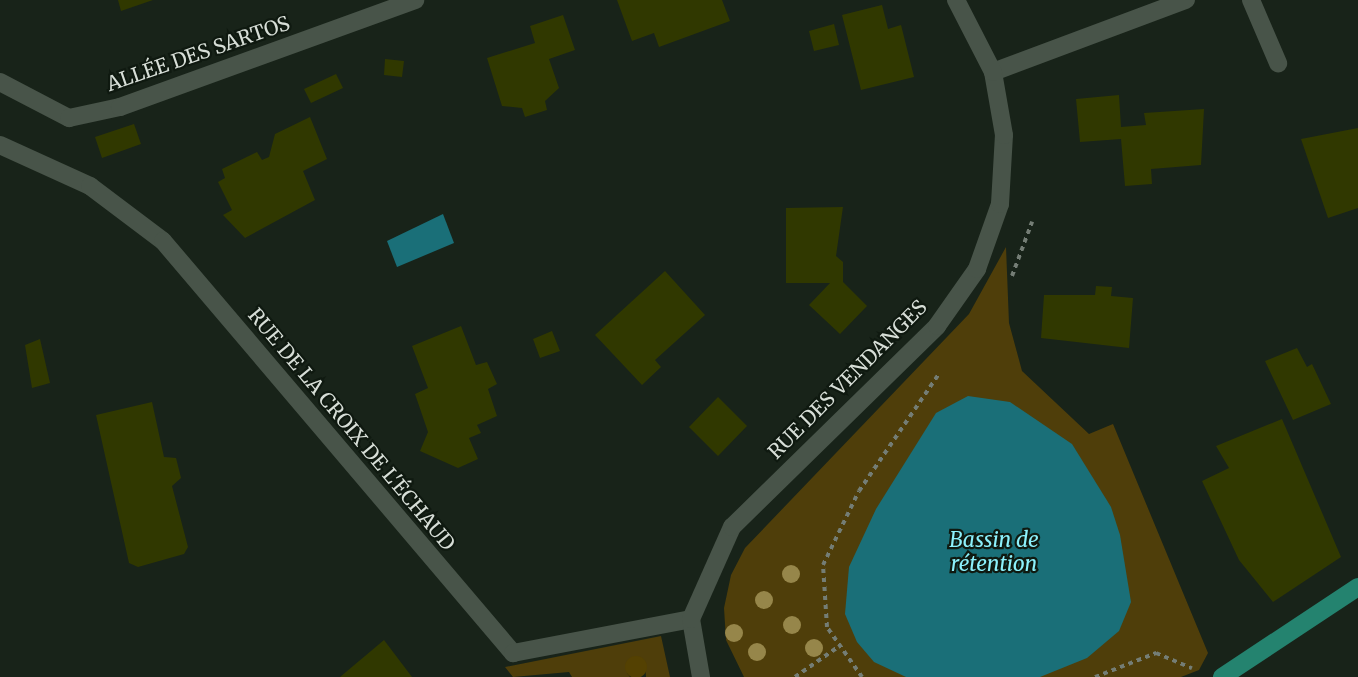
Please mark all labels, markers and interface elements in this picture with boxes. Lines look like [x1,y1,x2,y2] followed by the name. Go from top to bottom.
[103,10,293,96] street label: ALLÉE DES SARTOS
[763,295,931,463] street label: RUE DES VENDANGES
[244,303,460,555] street label: RUE DE LA CROIX DE L'ÉCHAUD
[949,527,1039,577] water label: Bassin de rétention

